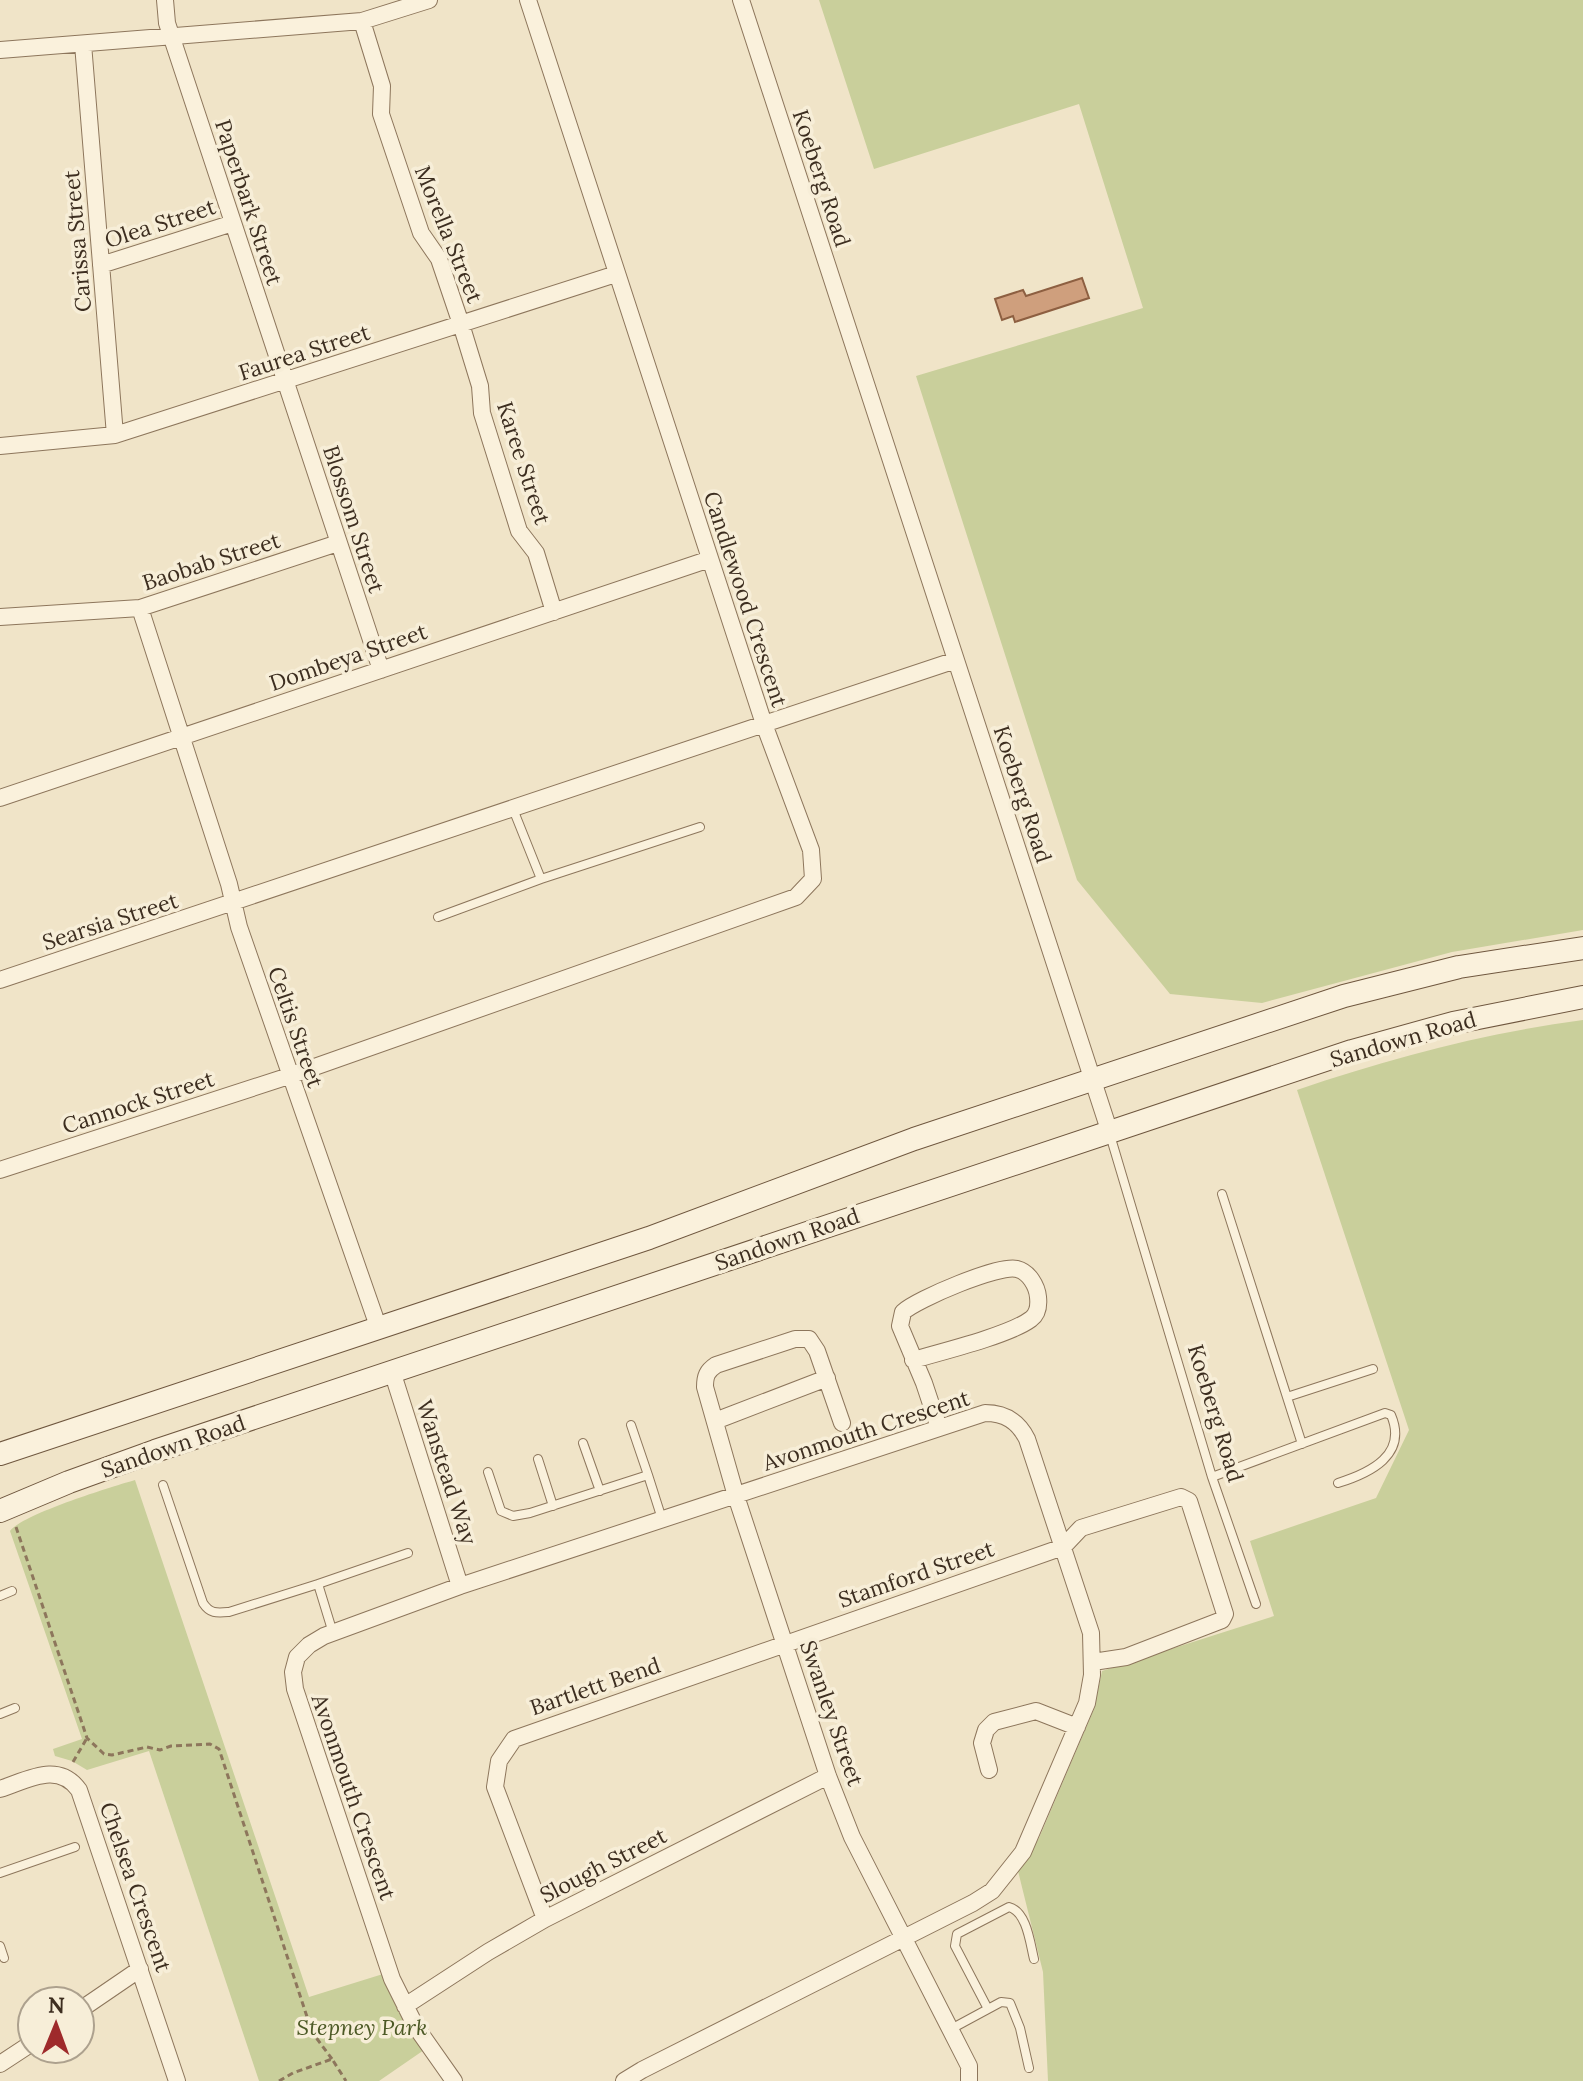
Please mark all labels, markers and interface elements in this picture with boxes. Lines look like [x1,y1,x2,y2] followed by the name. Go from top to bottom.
[787,106,857,250] street label: Koeberg Road
[209,116,289,289] street label: Paperbark Street
[409,161,489,307] street label: Morella Street
[57,168,97,313] street label: Carissa Street
[101,192,219,254] street label: Olea Street
[235,317,374,386] street label: Faurea Street
[491,398,557,528] street label: Karee Street
[317,442,391,597] street label: Blossom Street
[698,488,794,711] street label: Candlewood Crescent
[139,525,284,596] street label: Baobab Street
[266,617,431,697] street label: Dombeya Street
[988,722,1058,866] street label: Koeberg Road
[39,886,182,956] street label: Searsia Street
[262,963,330,1092] street label: Celtis Street
[1327,1005,1479,1073] street label: Sandown Road
[59,1064,218,1140] street label: Cannock Street
[711,1201,863,1277] street label: Sandown Road
[1182,1341,1250,1485] street label: Koeberg Road
[758,1383,973,1477] street label: Avonmouth Crescent
[410,1396,484,1548] street label: Wanstead Way
[97,1408,249,1484] street label: Sandown Road
[834,1534,998,1614] street label: Stamford Street
[794,1637,870,1790] street label: Swanley Street
[526,1651,664,1721] street label: Bartlett Bend
[305,1689,403,1904] street label: Avonmouth Crescent
[94,1798,178,1976] street label: Chelsea Crescent
[535,1821,671,1909] street label: Slough Street
[16,1985,96,2065] north arrow
[48,1991,65,2019] text: N
[297,2013,427,2041] park label: Stepney Park

